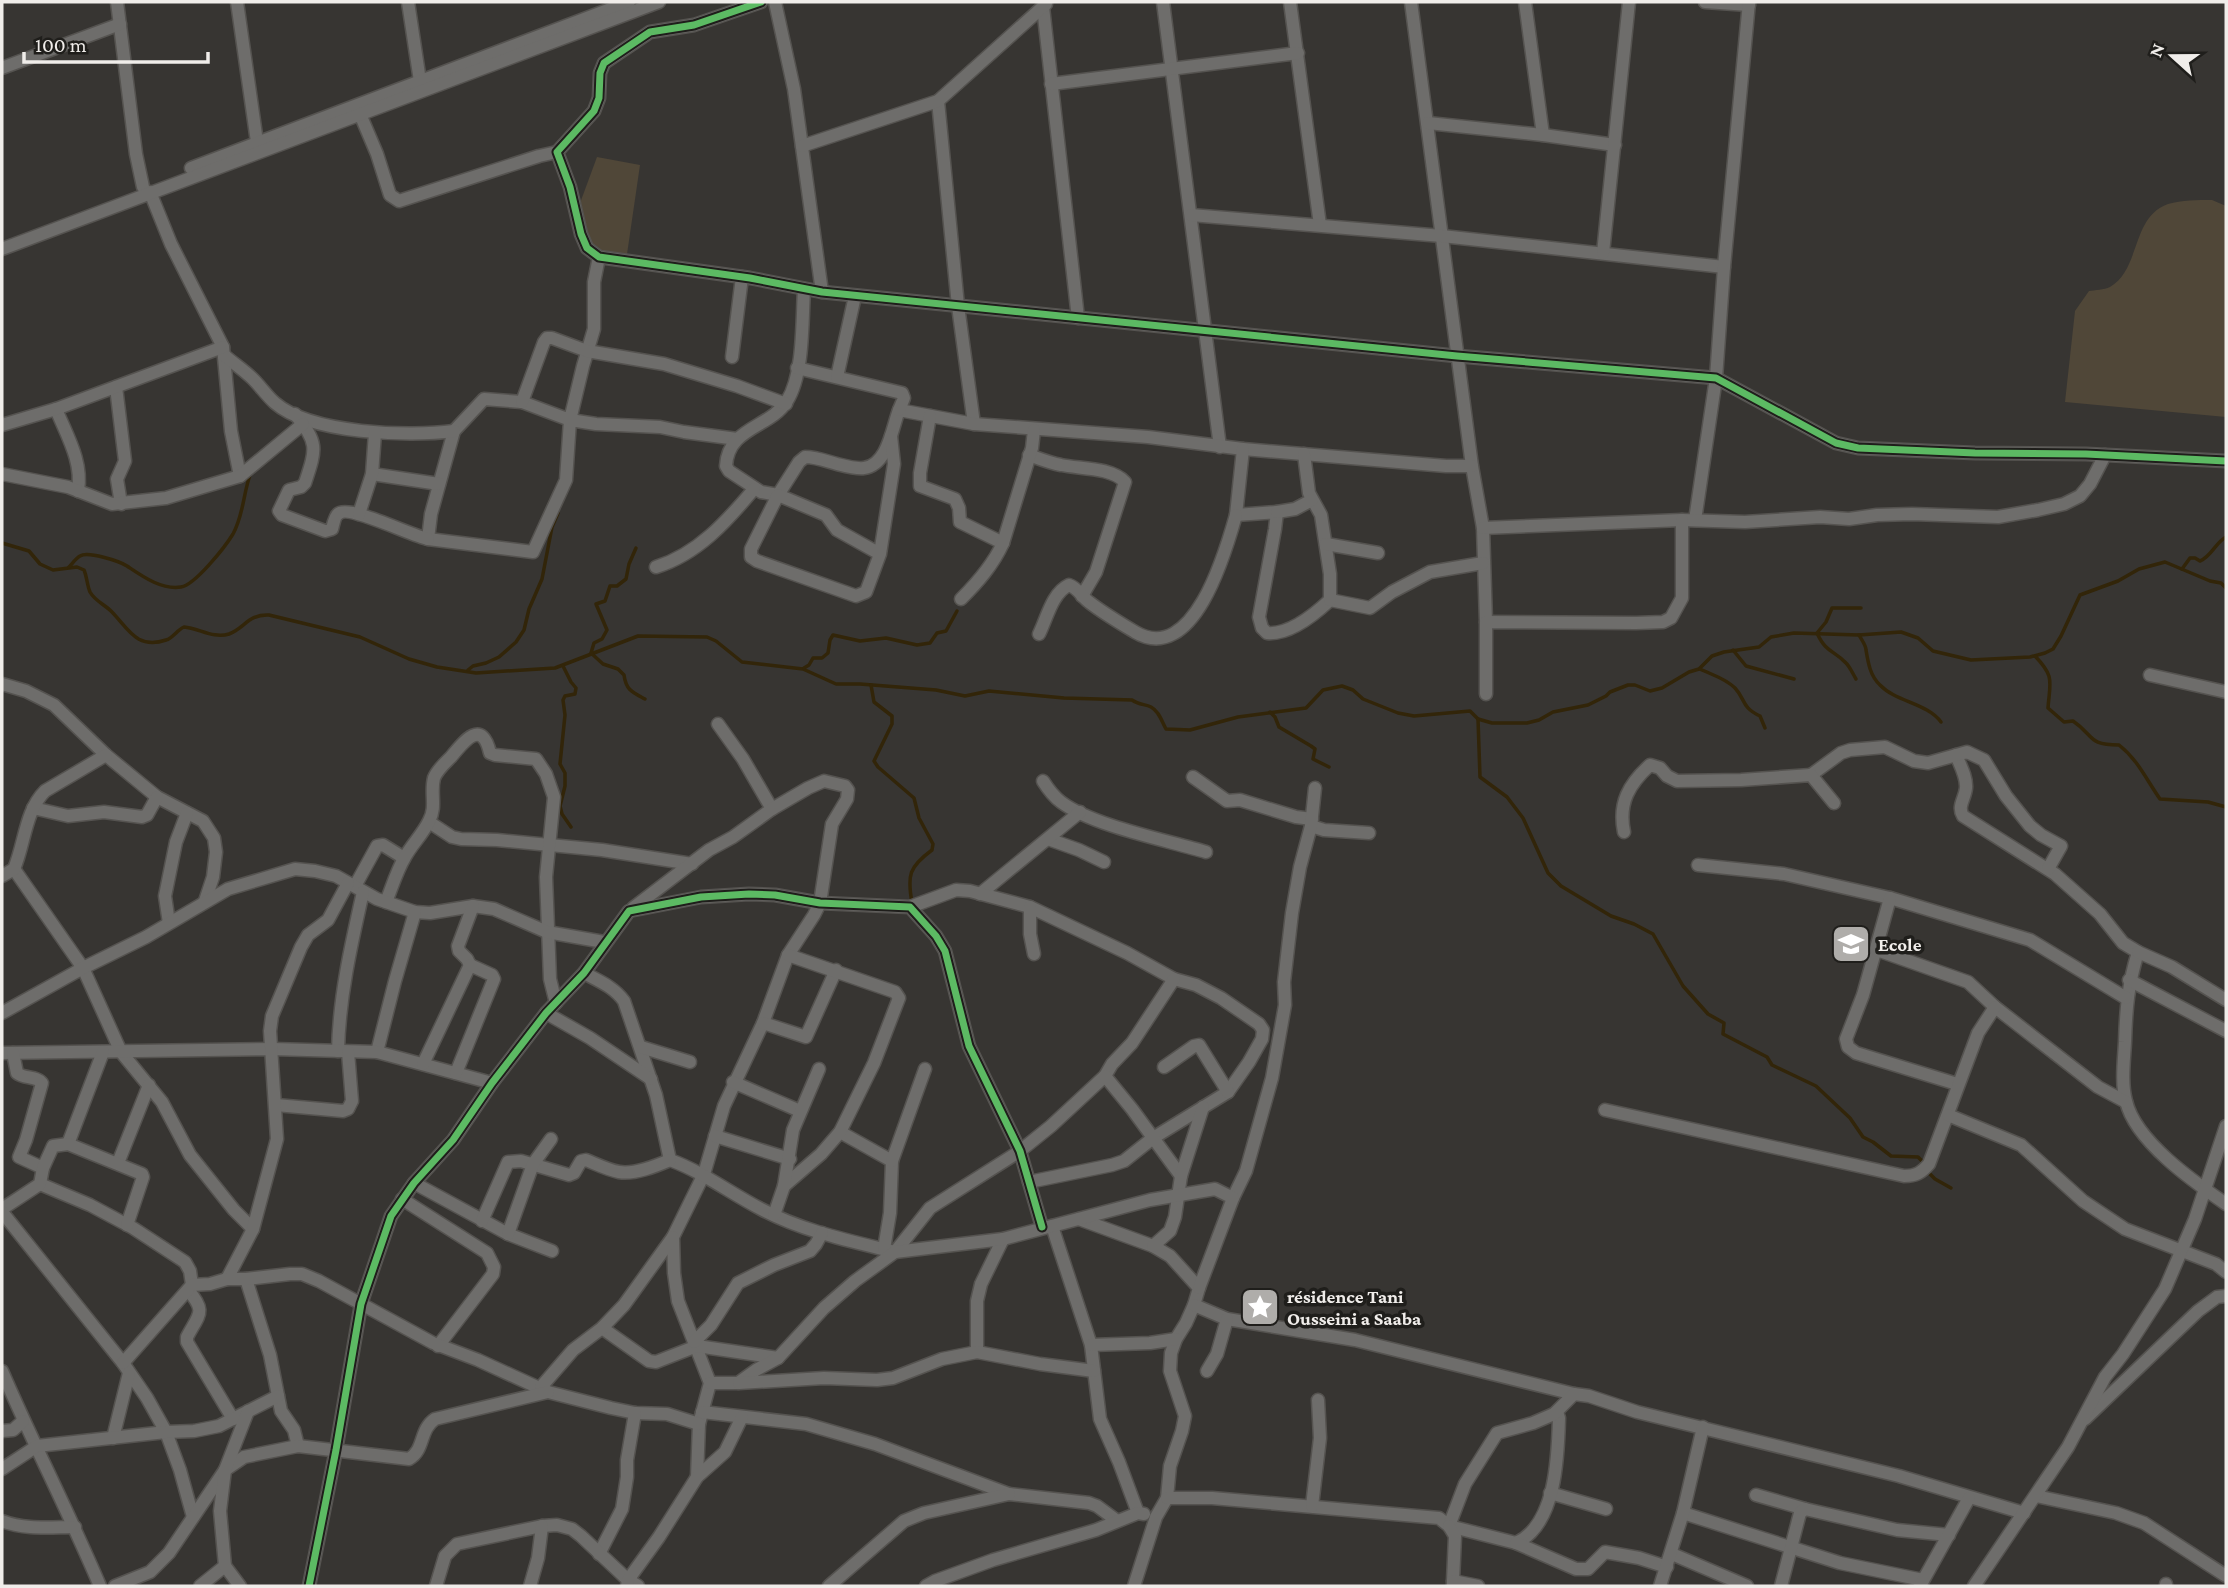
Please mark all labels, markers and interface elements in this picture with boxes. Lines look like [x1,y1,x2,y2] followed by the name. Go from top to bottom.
[24,21,208,65] scale bar
[2137,21,2207,91] north arrow
[35,33,87,57] text: 100 m
[2144,40,2169,60] text: N
[1830,923,1872,965] school or university icon: Ecole
[1878,934,1922,955] place label: Ecole
[1239,1286,1281,1328] place icon: résidence Tani Ousseini a Saaba
[1287,1286,1422,1329] place label: résidence Tani Ousseini a Saaba

